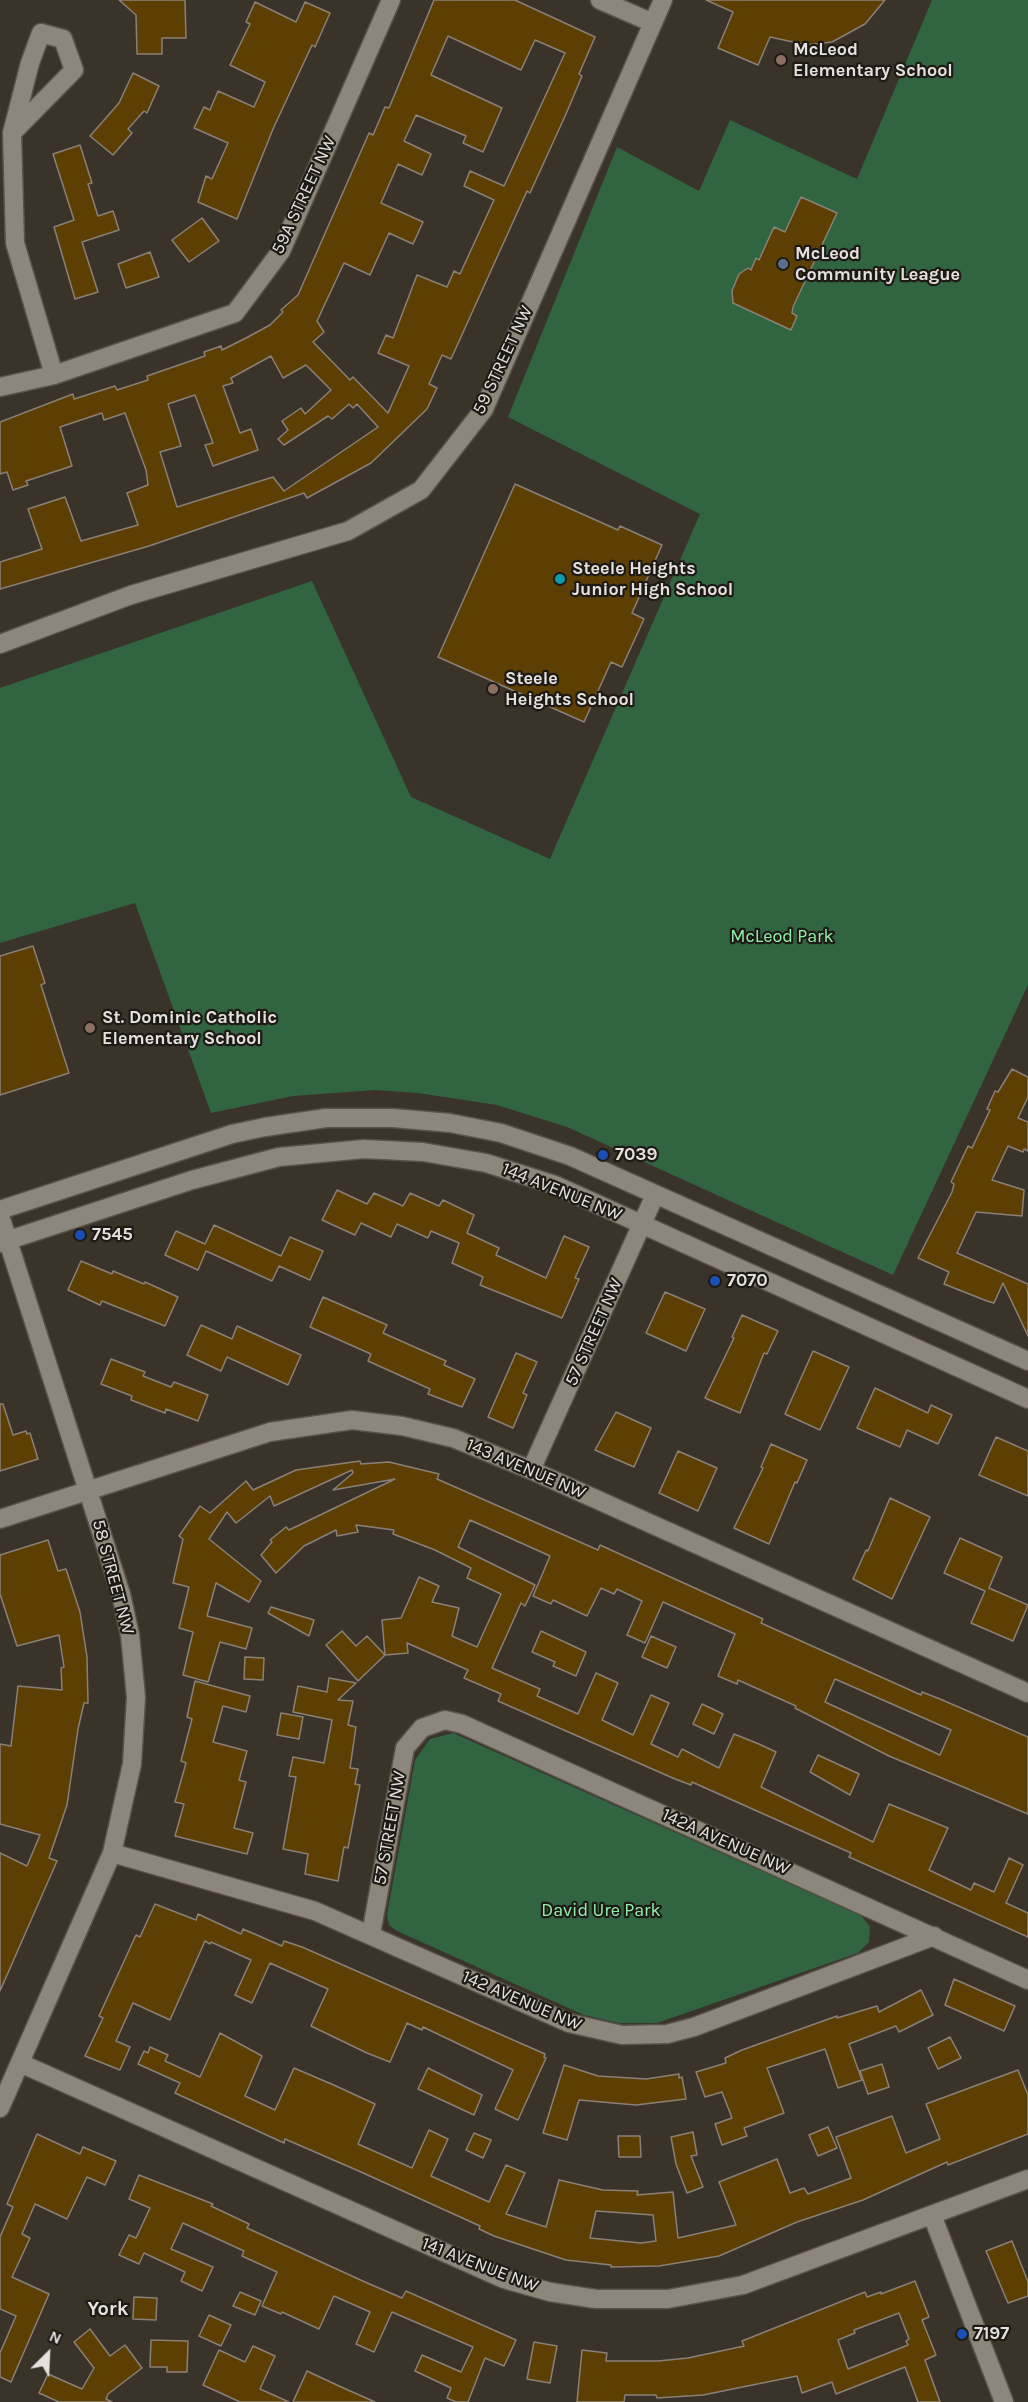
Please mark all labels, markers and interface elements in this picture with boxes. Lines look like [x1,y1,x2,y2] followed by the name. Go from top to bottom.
[793,39,953,82] place label: McLeod Elementary School
[774,53,788,67] marker: McLeod Elementary School
[267,132,341,258] street label: 59A STREET NW
[795,243,960,286] place label: McLeod Community League
[776,257,790,271] marker: McLeod Community League
[468,302,538,418] street label: 59 STREET NW
[572,558,733,600] place label: Steele Heights Junior High School
[553,572,567,586] marker: Steele Heights Junior High School
[505,668,634,710] place label: Steele Heights School
[486,682,500,696] marker: Steele Heights School
[730,926,834,948] park label: McLeod Park
[102,1007,277,1050] place label: St. Dominic Catholic Elementary School
[83,1021,97,1035] marker: St. Dominic Catholic Elementary School
[615,1144,658,1166] place label: 7039
[596,1148,610,1162] marker: 7039
[499,1158,625,1226] street label: 144 AVENUE NW
[92,1224,133,1246] place label: 7545
[73,1228,87,1242] marker: 7545
[727,1270,768,1292] place label: 7070
[708,1274,722,1288] marker: 7070
[561,1275,627,1389] street label: 57 STREET NW
[463,1434,589,1504] street label: 143 AVENUE NW
[87,1517,139,1637] street label: 58 STREET NW
[369,1769,411,1887] street label: 57 STREET NW
[659,1804,793,1880] street label: 142A AVENUE NW
[541,1900,661,1922] park label: David Ure Park
[459,1966,585,2036] street label: 142 AVENUE NW
[419,2233,541,2297] street label: 141 AVENUE NW
[87,2297,129,2321] district label: York
[974,2323,1009,2345] place label: 7197
[18,2324,78,2384] north arrow
[46,2326,65,2348] text: N
[955,2327,969,2341] marker: 7197

